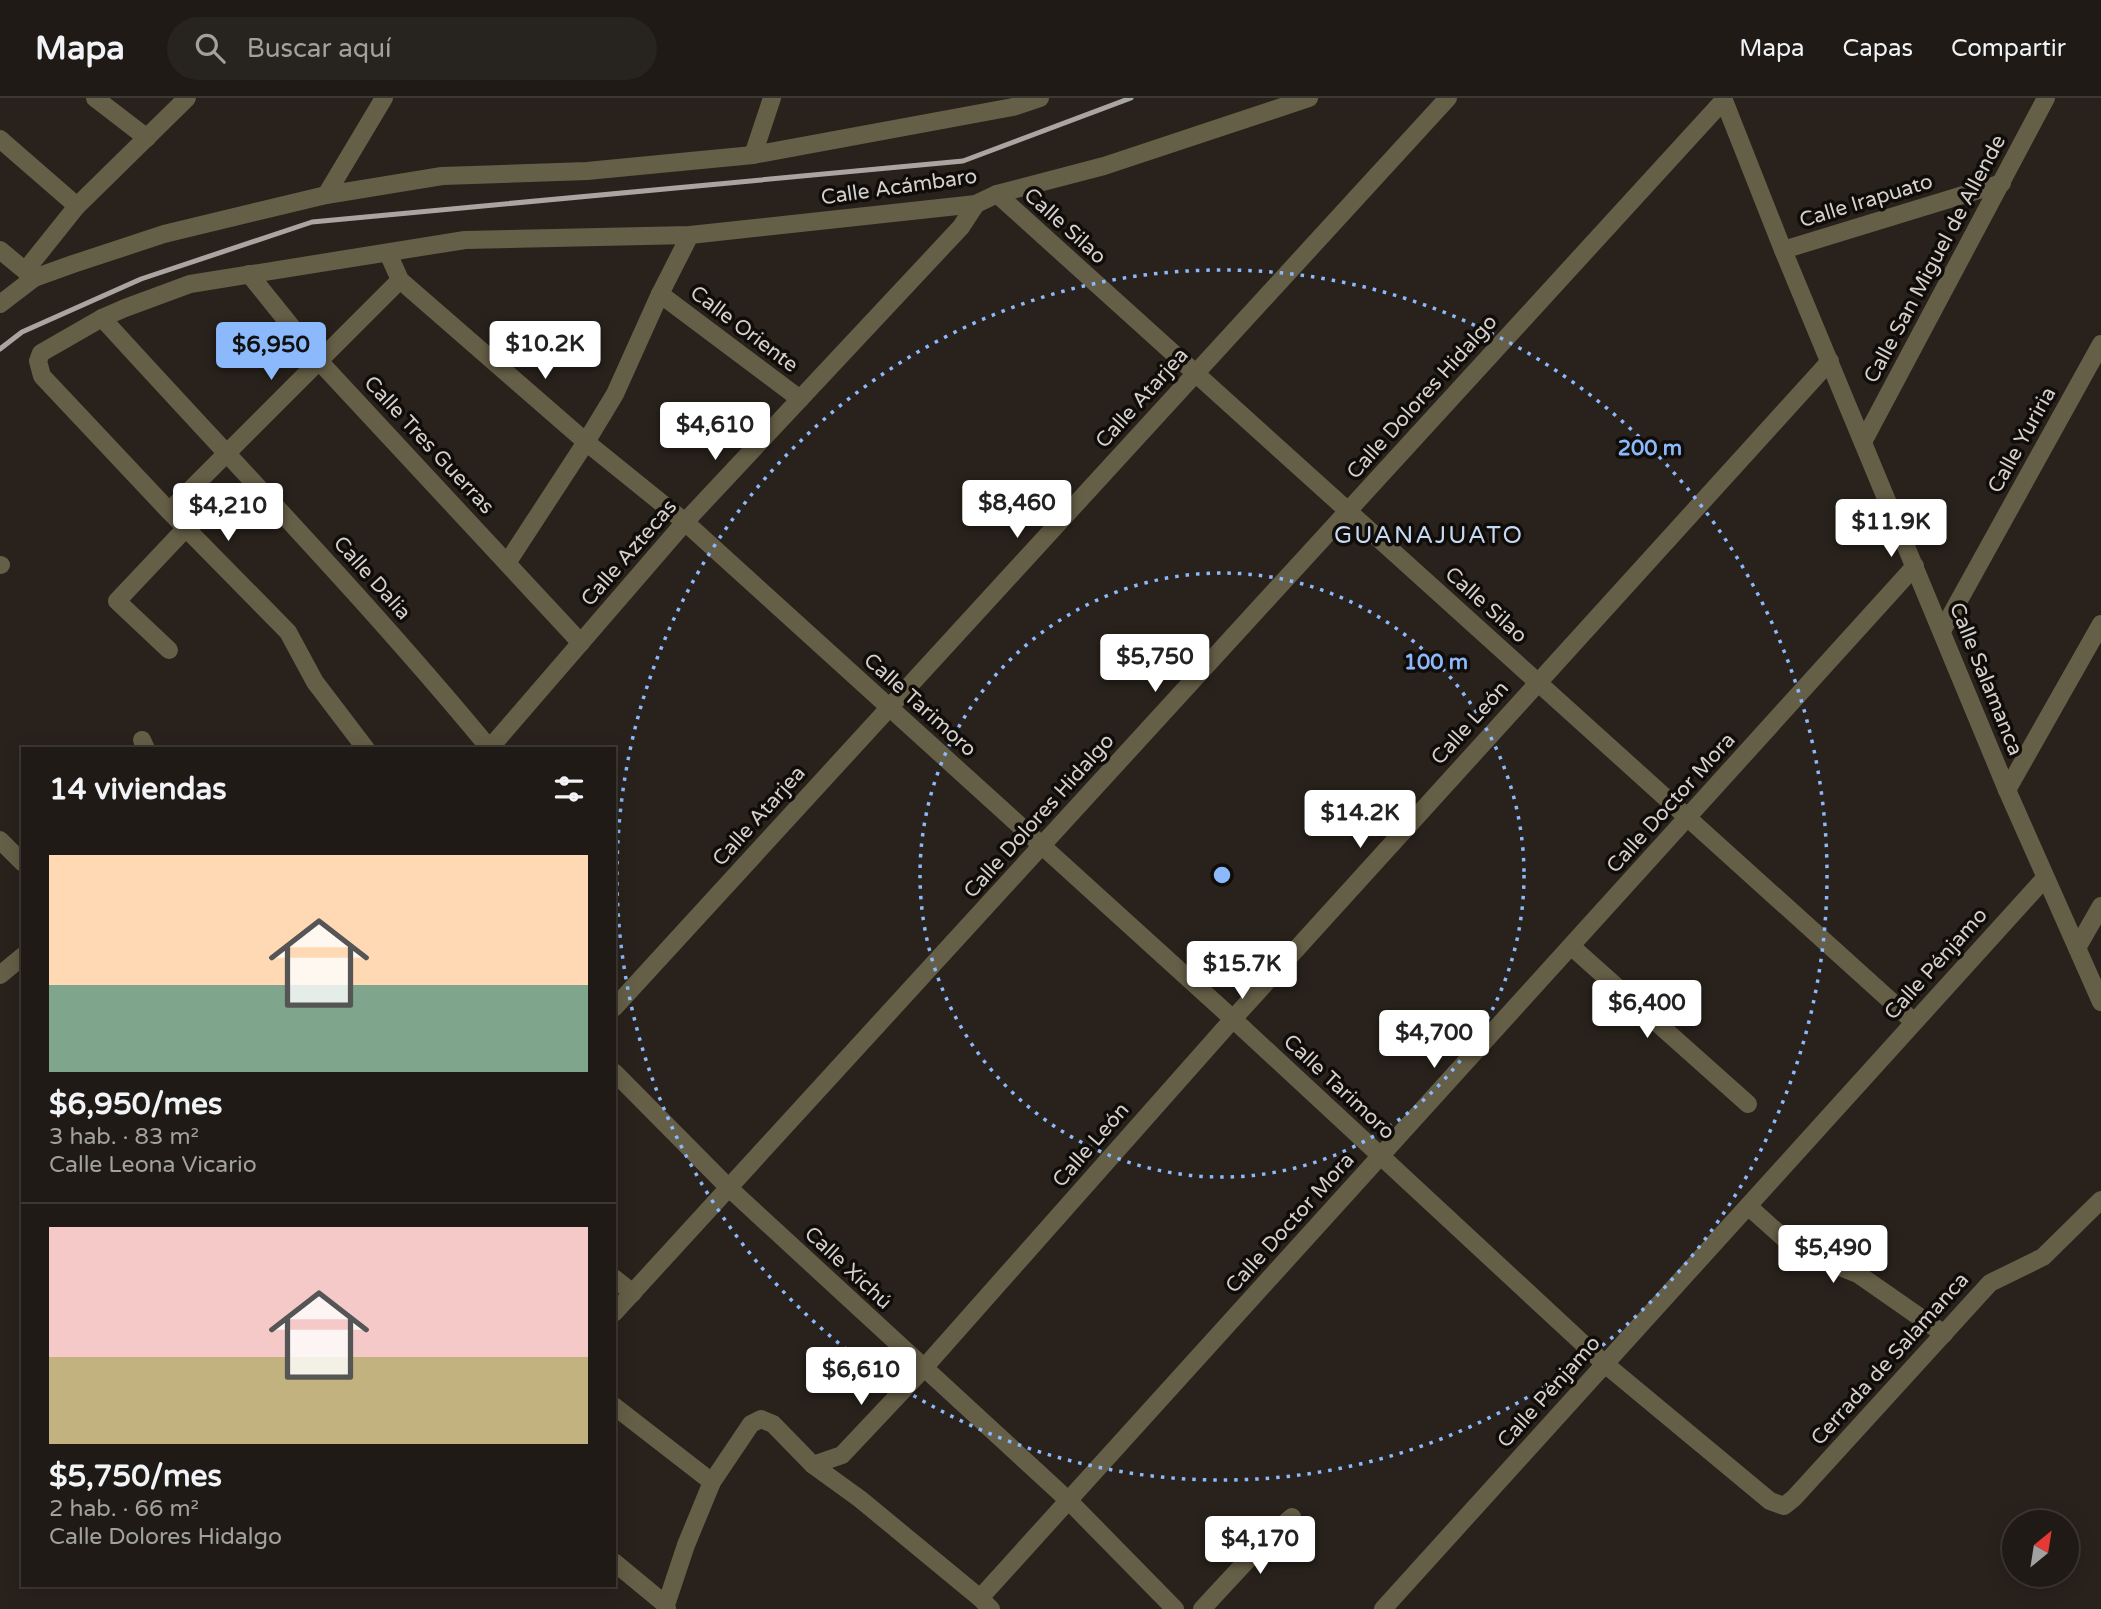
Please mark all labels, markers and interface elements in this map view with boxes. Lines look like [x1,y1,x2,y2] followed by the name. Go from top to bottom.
[167,17,657,80] search box
[35,29,125,68] text: Mapa
[191,29,229,67] icon: search
[247,33,391,64] text: Buscar aquí
[1739,34,1805,63] text: Mapa
[1843,34,1913,63] text: Capas
[1951,34,2066,63] text: Compartir
[1859,131,2011,387] street label: Calle San Miguel de Allende
[819,164,979,210] street label: Calle Acámbaro
[1796,169,1936,233] street label: Calle Irapuato
[1019,183,1111,269] street label: Calle Silao
[685,280,803,378] street label: Calle Oriente
[1342,310,1502,484] street label: Calle Dolores Hidalgo
[214,322,328,382] pin: $6,950
[488,322,602,381] pin: $10.2K
[506,330,584,358] text: $10.2K
[232,331,310,359] text: $6,950
[1090,343,1194,453] street label: Calle Atarjea
[359,371,499,519] street label: Calle Tres Guerras
[1983,383,2061,497] street label: Calle Yuriria
[658,402,772,462] pin: $4,610
[676,411,754,439] text: $4,610
[1618,436,1682,461] text: 200 m
[960,480,1074,540] pin: $8,460
[171,484,285,543] pin: $4,210
[978,489,1056,517] text: $8,460
[189,492,267,520] text: $4,210
[576,495,682,611] street label: Calle Aztecas
[1834,500,1948,559] pin: $11.9K
[1852,508,1930,536] text: $11.9K
[1334,521,1524,550] district label: GUANAJUATO
[328,531,416,625] street label: Calle Dalia
[1440,562,1532,648] street label: Calle Silao
[1944,599,2028,759] street label: Calle Salamanca
[1098,634,1212,694] pin: $5,750
[1116,643,1194,671] text: $5,750
[859,648,981,762] street label: Calle Tarimoro
[1404,650,1468,675] text: 100 m
[1426,676,1514,770] street label: Calle León
[1601,728,1741,878] street label: Calle Doctor Mora
[959,729,1119,903] street label: Calle Dolores Hidalgo
[707,761,811,871] street label: Calle Atarjea
[550,770,588,808] icon: filters
[49,771,227,808] text: 14 viviendas
[1303,790,1417,850] pin: $14.2K
[1321,799,1399,827] text: $14.2K
[1210,863,1234,887] centre of rings
[256,900,382,1026] icon: home
[1879,903,1993,1025] street label: Calle Pénjamo
[1185,942,1299,1001] pin: $15.7K
[1203,950,1281,978] text: $15.7K
[1590,981,1704,1040] pin: $6,400
[1608,989,1686,1017] text: $6,400
[1377,1010,1491,1070] pin: $4,700
[1395,1019,1473,1047] text: $4,700
[1278,1029,1400,1145] street label: Calle Tarimoro
[49,1086,222,1123] text: $6,950/mes
[1048,1098,1134,1192] street label: Calle León
[49,1123,199,1151] text: 3 hab. · 83 m²
[1220,1148,1360,1298] street label: Calle Doctor Mora
[49,1151,257,1179] text: Calle Leona Vicario
[799,1221,897,1315] street label: Calle Xichú
[1776,1226,1890,1285] pin: $5,490
[1794,1234,1872,1262] text: $5,490
[1806,1267,1974,1451] street label: Cerrada de Salamanca
[256,1272,382,1398] icon: home
[1492,1331,1606,1453] street label: Calle Pénjamo
[804,1348,918,1407] pin: $6,610
[822,1356,900,1384] text: $6,610
[49,1458,222,1495] text: $5,750/mes
[49,1495,199,1523] text: 2 hab. · 66 m²
[2002,1510,2079,1587] north arrow
[2002,1510,2079,1587] map controls
[1203,1516,1317,1576] pin: $4,170
[49,1523,282,1551] text: Calle Dolores Hidalgo
[1221,1525,1299,1553] text: $4,170

